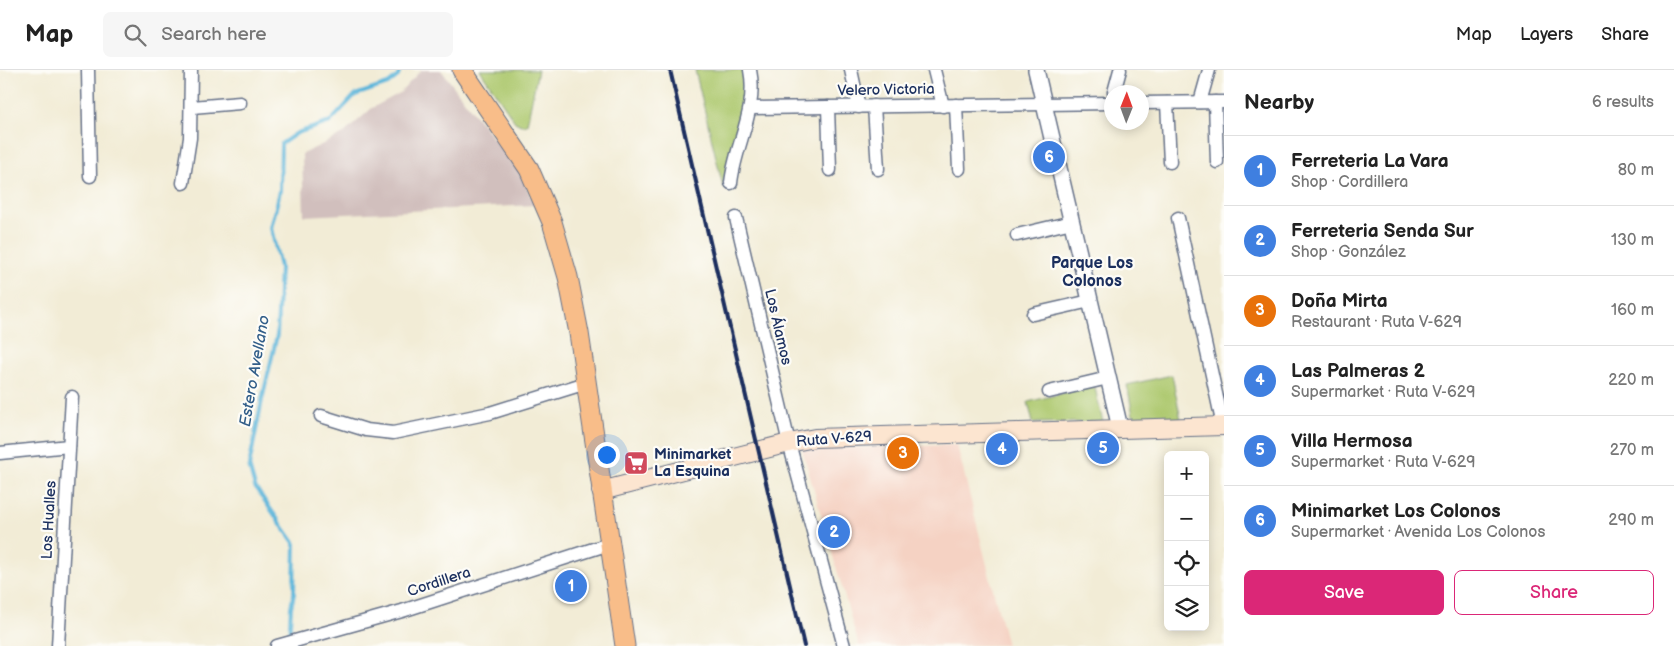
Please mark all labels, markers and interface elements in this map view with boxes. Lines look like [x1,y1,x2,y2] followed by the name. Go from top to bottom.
[103,12,453,57] search box
[25,20,73,49] text: Map
[121,21,149,49] icon: search
[161,23,267,46] text: Search here
[1456,24,1492,45] text: Map
[1520,24,1573,45] text: Layers
[1601,24,1649,45] text: Share
[837,80,935,100] street label: Velero Victoria
[1104,85,1149,130] north arrow
[1244,90,1314,115] text: Nearby
[1592,93,1654,112] text: 6 results
[1033,138,1065,176] pin: 6
[1291,150,1449,173] text: Ferreteria La Vara
[1257,161,1263,180] text: 1
[1618,161,1654,180] text: 80 m
[1291,173,1408,192] text: Shop · Cordillera
[1291,220,1474,243] text: Ferreteria Senda Sur
[1255,231,1265,250] text: 2
[1611,231,1654,250] text: 130 m
[1291,243,1406,262] text: Shop · González
[1051,254,1133,291] district label: Parque Los Colonos
[760,287,796,367] street label: Los Álamos
[1291,290,1388,313] text: Doña Mirta
[1255,301,1265,320] text: 3
[1611,301,1654,320] text: 160 m
[1291,313,1462,332] text: Restaurant · Ruta V-629
[236,314,274,428] water label: Estero Avellano
[1291,360,1425,383] text: Las Palmeras 2
[1255,371,1265,390] text: 4
[1608,371,1654,390] text: 220 m
[1291,383,1475,402] text: Supermarket · Ruta V-629
[796,427,872,451] street label: Ruta V-629
[1087,429,1119,467] pin: 5
[986,430,1018,468] pin: 4
[1291,430,1413,453] text: Villa Hermosa
[887,434,919,472] pin: 3
[1255,441,1265,460] text: 5
[1610,441,1654,460] text: 270 m
[594,442,620,468] your location
[654,445,731,481] place label: Minimarket La Esquina
[623,450,649,476] supermarket icon: Minimarket La Esquina
[1164,451,1209,631] map controls
[1164,451,1209,496] button: +
[1291,453,1475,472] text: Supermarket · Ruta V-629
[37,480,61,560] street label: Los Hualles
[1164,496,1209,541] button: −
[1291,500,1501,523] text: Minimarket Los Colonos
[1255,511,1265,530] text: 6
[1608,511,1654,530] text: 290 m
[818,513,850,551] pin: 2
[1291,523,1545,542] text: Supermarket · Avenida Los Colonos
[1164,541,1209,586] button: locate
[405,563,473,601] street label: Cordillera
[555,567,587,605] pin: 1
[1244,570,1444,615] button: Save
[1454,570,1654,615] button: Share
[1164,586,1209,631] button: layers

